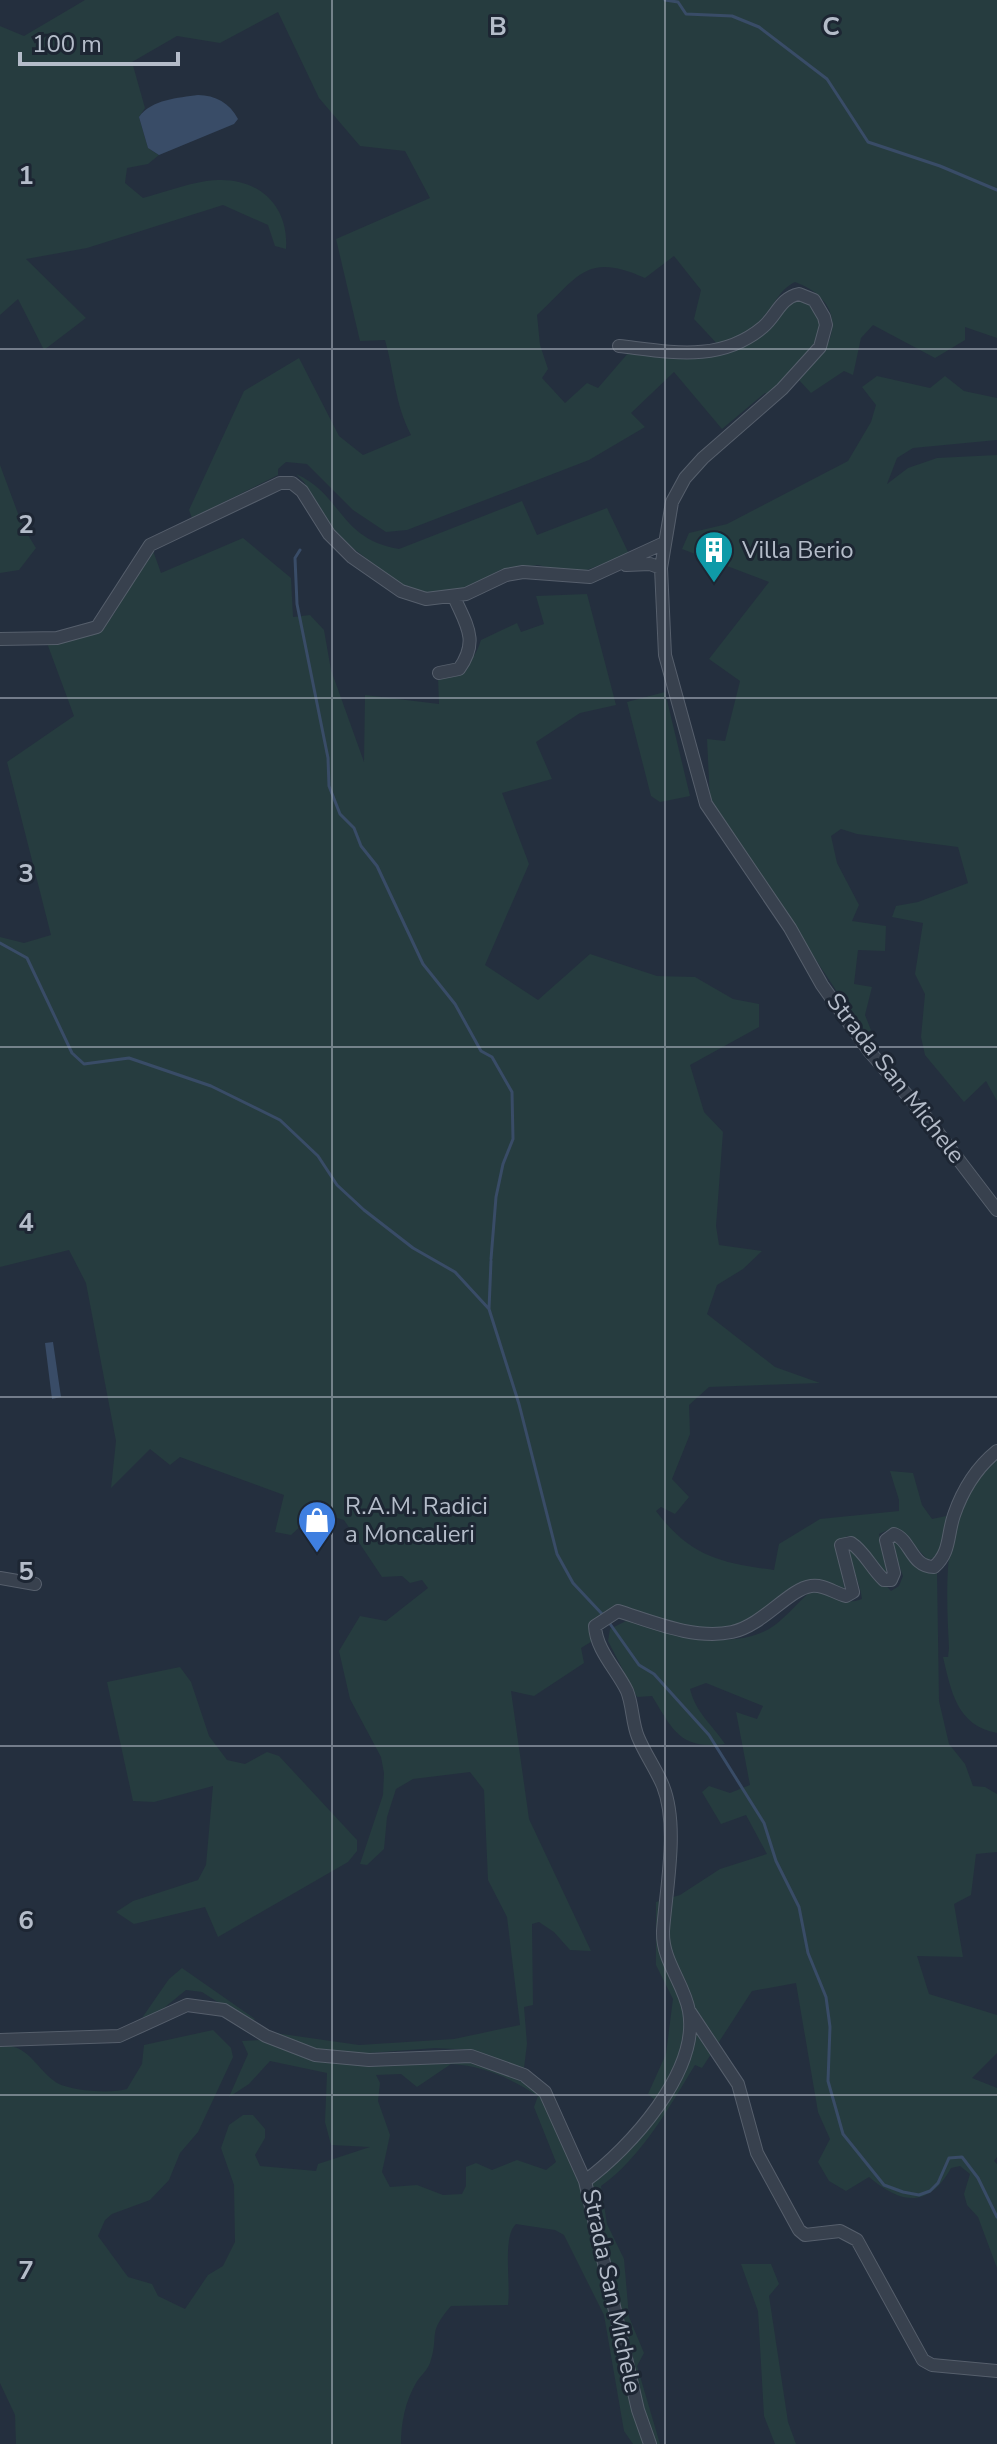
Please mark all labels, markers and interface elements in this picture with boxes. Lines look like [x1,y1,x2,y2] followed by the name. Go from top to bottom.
[489,9,507,44] text: B
[822,9,840,44] text: C
[20,16,178,66] scale bar
[32,28,102,60] text: 100 m
[18,158,34,193] text: 1
[18,507,34,542] text: 2
[693,529,735,584] building icon: Villa Berio
[741,534,854,566] place label: Villa Berio
[18,856,34,891] text: 3
[819,986,973,1170] street label: Strada San Michele
[18,1205,34,1240] text: 4
[345,1490,488,1550] place label: R.A.M. Radici a Moncalieri
[296,1499,338,1554] shop icon: R.A.M. Radici a Moncalieri
[18,1554,34,1589] text: 5
[18,1903,34,1938] text: 6
[575,2186,649,2396] street label: Strada San Michele
[18,2253,34,2288] text: 7

